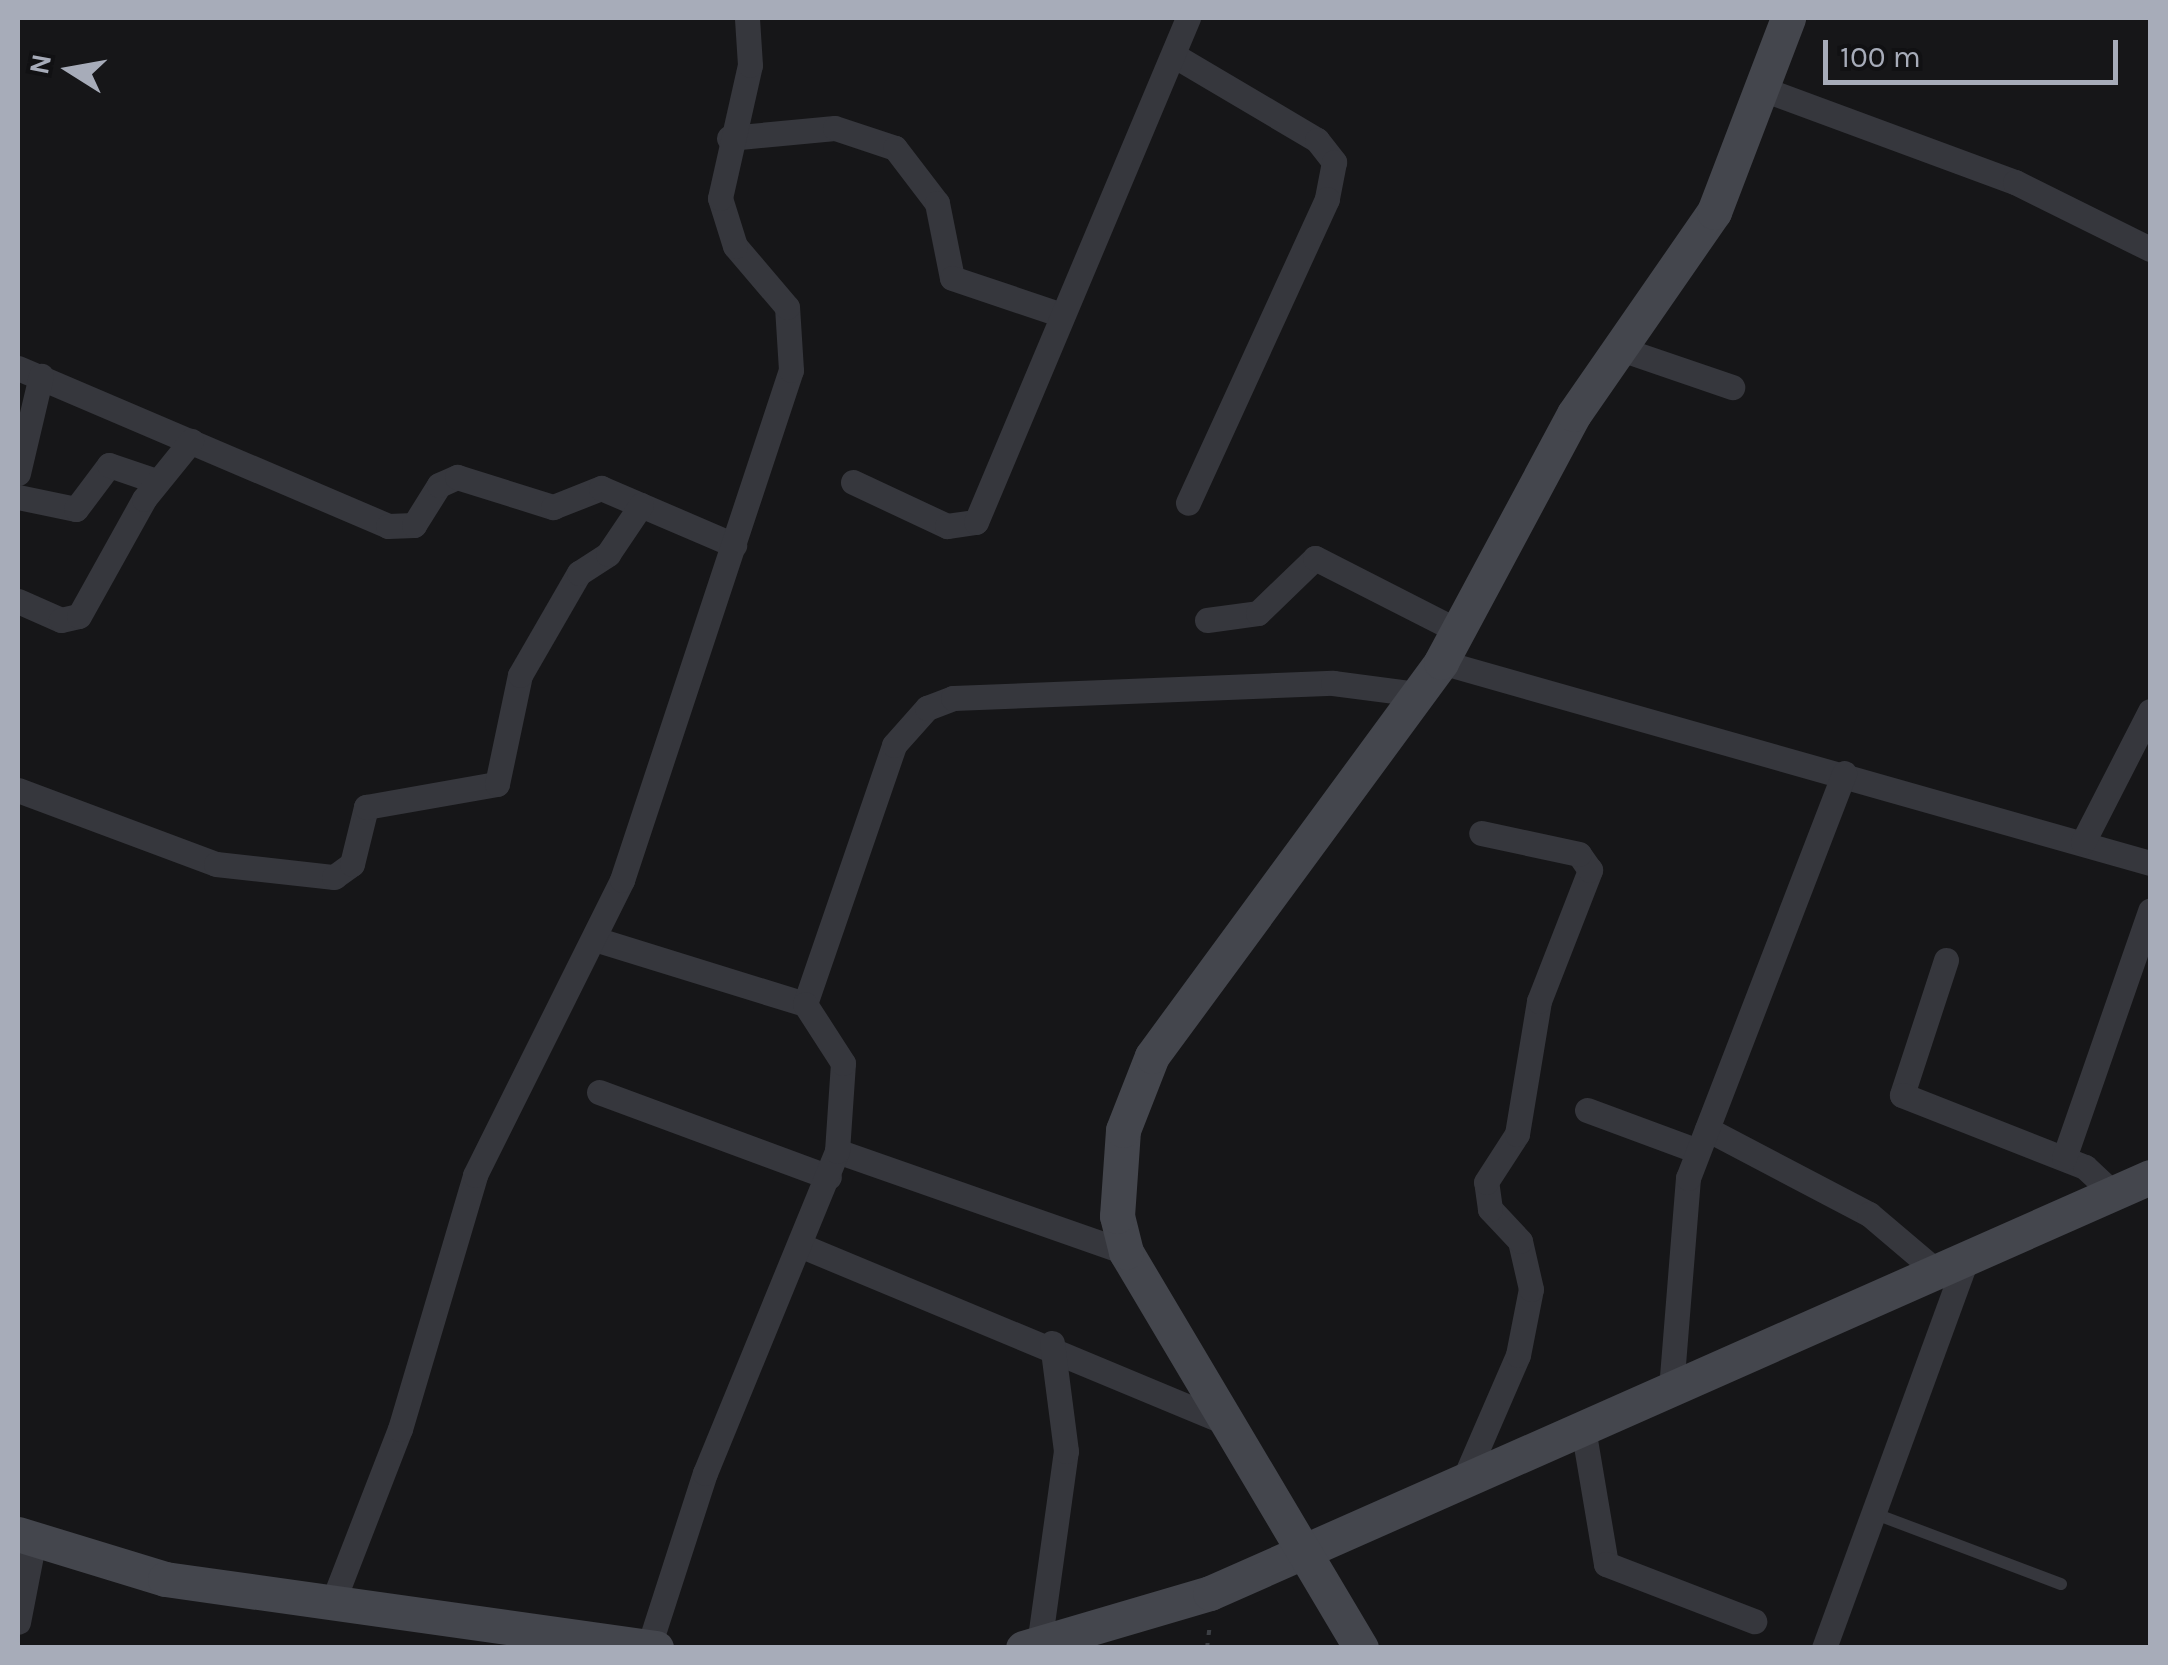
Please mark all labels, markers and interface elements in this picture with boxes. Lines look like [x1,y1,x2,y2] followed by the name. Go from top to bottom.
[20,20,120,120] north arrow
[1828,20,2123,82] scale bar
[1840,39,1921,75] text: 100 m
[22,51,58,77] text: N

